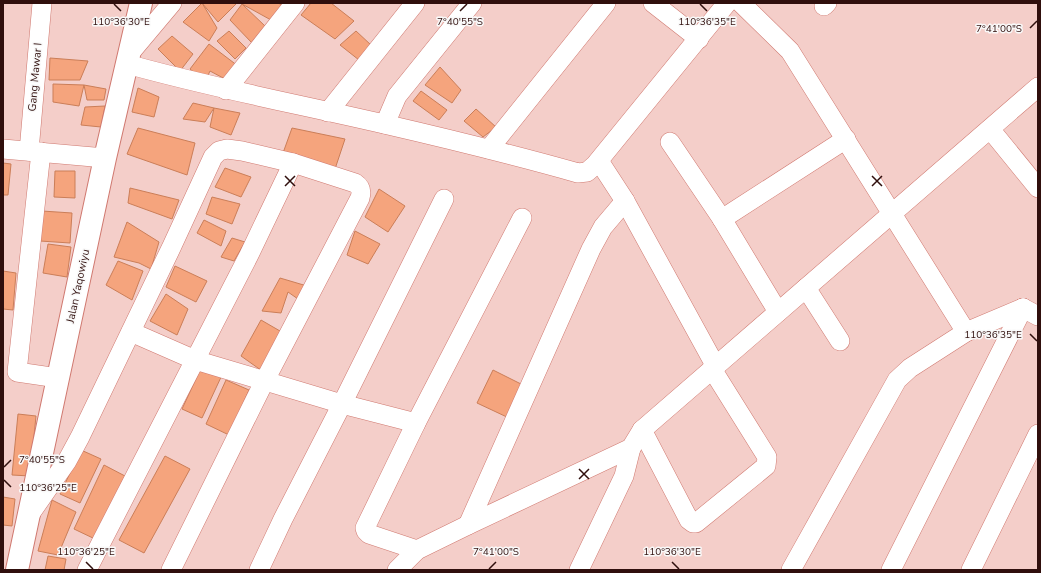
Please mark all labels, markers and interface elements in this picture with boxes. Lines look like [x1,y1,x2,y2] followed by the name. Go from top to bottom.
[92,15,150,29] text: 110°36'30"E
[437,15,483,29] text: 7°40'55"S
[678,15,736,29] text: 110°36'35"E
[976,22,1022,36] text: 7°41'00"S
[25,42,45,112] street label: Gang Mawar I
[63,248,93,325] street label: Jalan Yaqowiyu
[964,328,1022,342] text: 110°36'35"E
[19,453,65,467] text: 7°40'55"S
[19,481,77,495] text: 110°36'25"E
[57,545,115,559] text: 110°36'25"E
[473,545,519,559] text: 7°41'00"S
[643,545,701,559] text: 110°36'30"E

